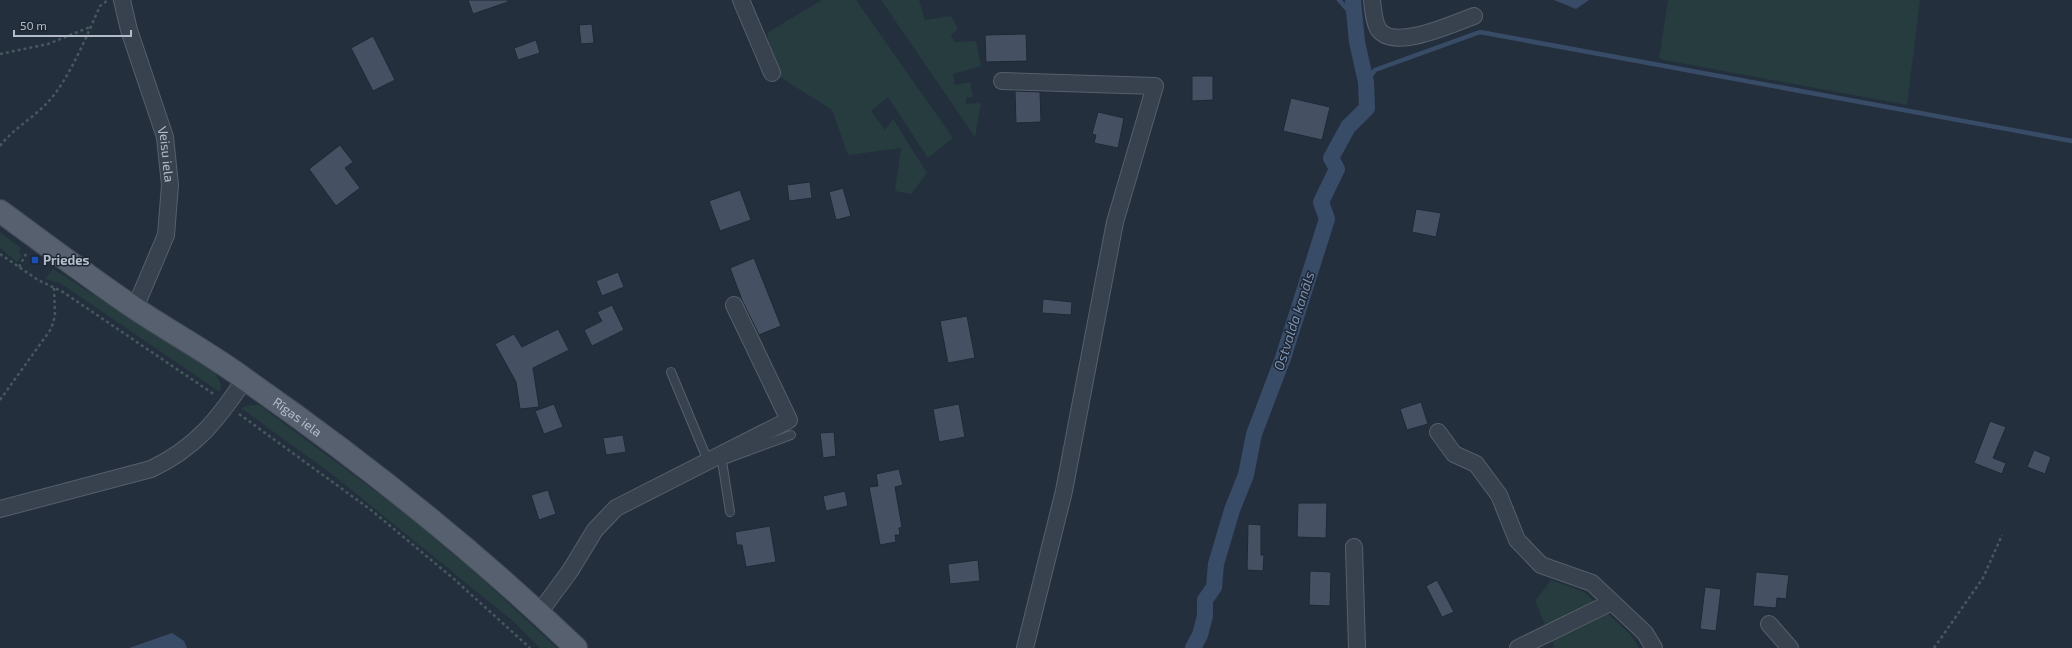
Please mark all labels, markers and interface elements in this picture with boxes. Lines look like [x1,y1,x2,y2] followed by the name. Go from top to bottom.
[14,12,131,38] scale bar
[20,18,47,32] text: 50 m
[154,124,178,183] street label: Veisu iela
[43,252,90,268] place label: Priedes
[30,255,40,265] marker: Priedes
[1270,269,1318,372] water label: Ostvalda kanāls
[270,394,325,440] street label: Rīgas iela

